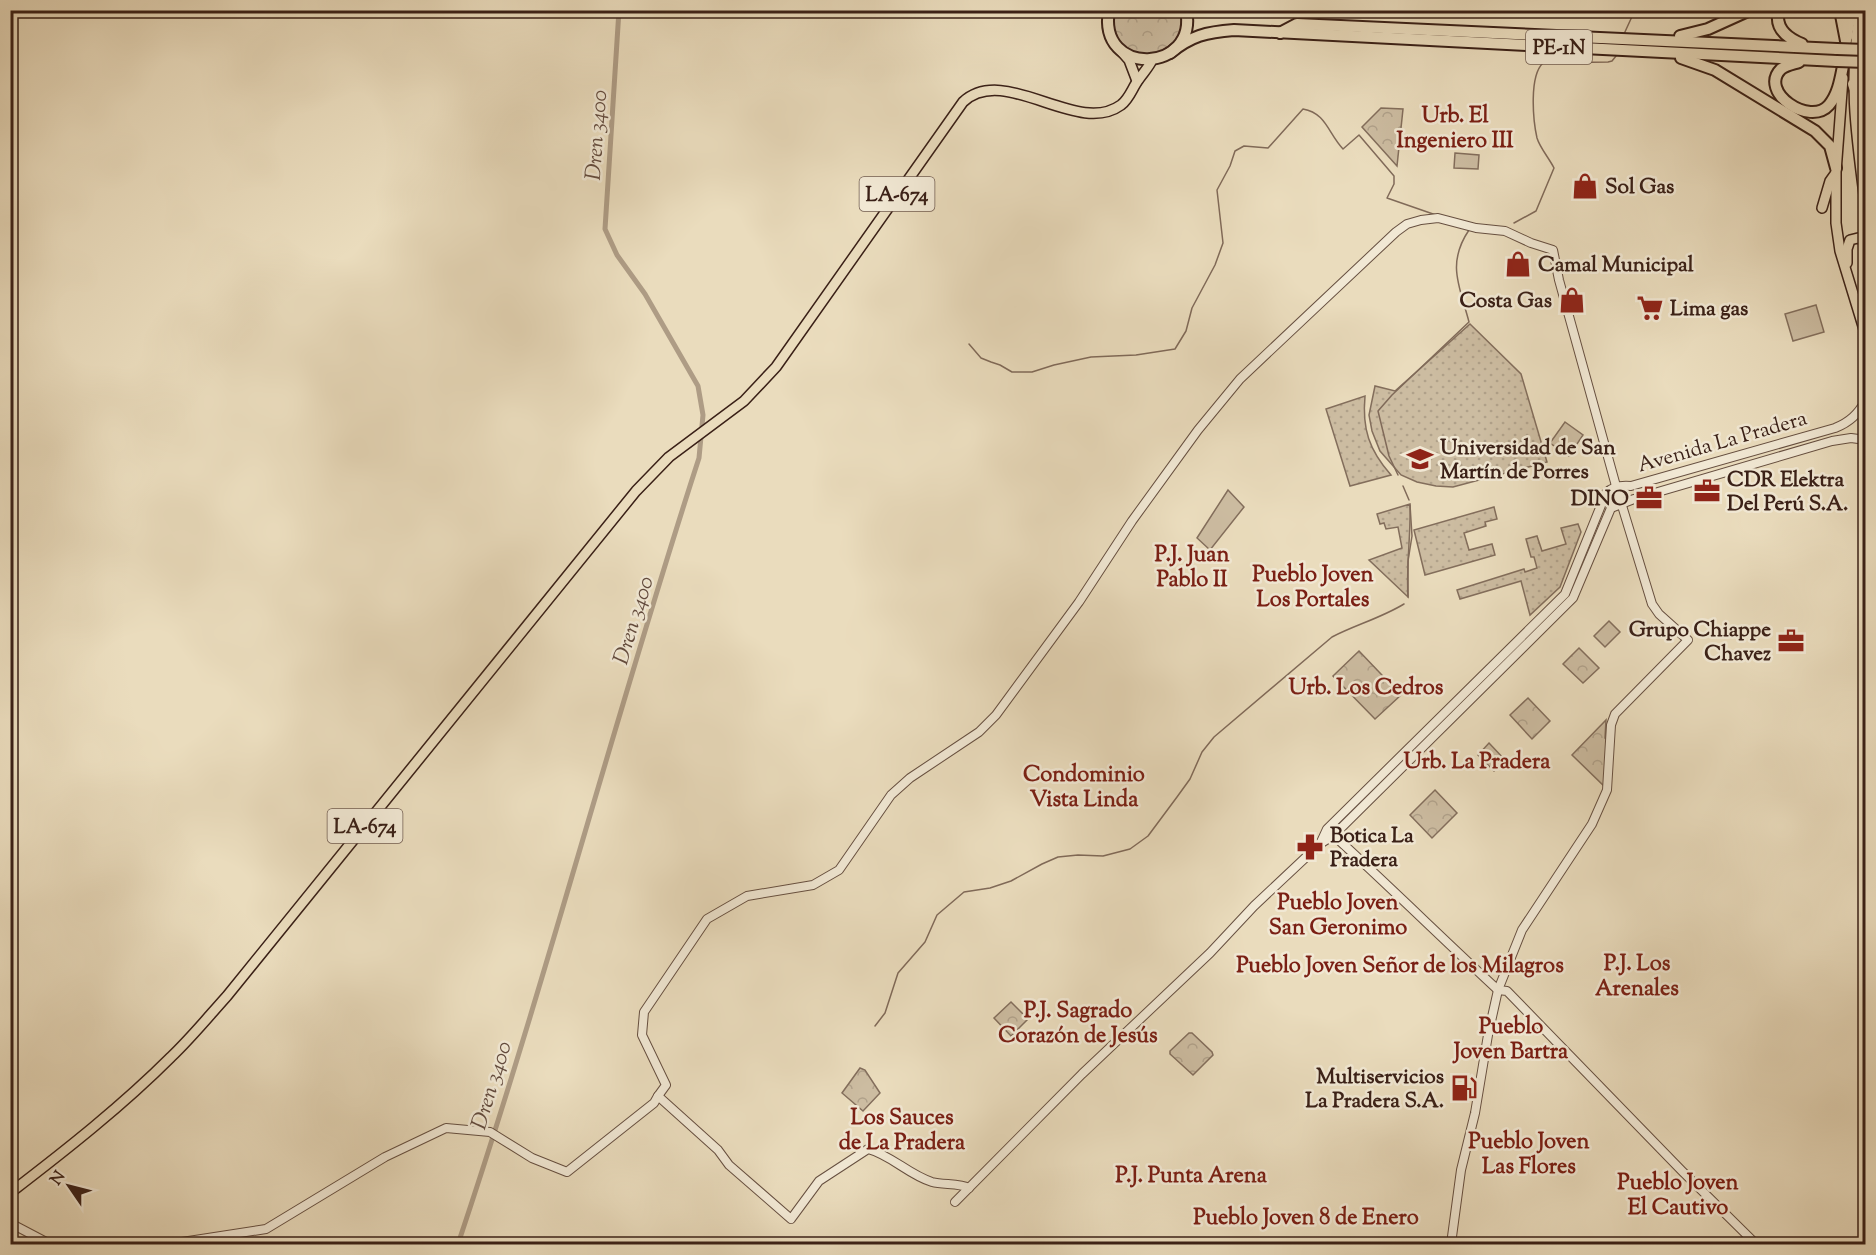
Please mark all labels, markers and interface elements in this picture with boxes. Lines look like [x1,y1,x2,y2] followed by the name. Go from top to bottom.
[1526,30,1592,64] road number: PE-1N
[579,89,617,182] water label: Dren 3400
[1397,101,1514,158] district label: Urb. El Ingeniero III
[1570,171,1600,201] shop icon: Sol Gas
[1605,173,1674,203] place label: Sol Gas
[860,177,934,211] road number: LA-674
[1503,249,1533,279] shop icon: Camal Municipal
[1538,251,1694,281] place label: Camal Municipal
[1557,285,1587,315] shop icon: Costa Gas
[1459,287,1552,317] place label: Costa Gas
[1635,293,1665,323] supermarket icon: Lima gas
[1670,295,1748,325] place label: Lima gas
[1634,404,1811,481] street label: Avenida La Pradera
[1440,434,1616,488] place label: Universidad de San Martín de Porres
[1405,444,1435,474] school or university icon: Universidad de San Martín de Porres
[1727,466,1848,520] place label: CDR Elektra Del Perú S.A.
[1692,476,1722,506] office icon: CDR Elektra Del Perú S.A.
[1634,483,1664,513] office icon: DINO
[1571,485,1629,515] place label: DINO
[1155,540,1229,597] district label: P.J. Juan Pablo II
[1252,560,1374,617] district label: Pueblo Joven Los Portales
[606,573,663,669] water label: Dren 3400
[1629,616,1771,670] place label: Grupo Chiappe Chavez
[1776,626,1806,656] office icon: Grupo Chiappe Chavez
[1289,673,1444,705] district label: Urb. Los Cedros
[1404,747,1551,779] district label: Urb. La Pradera
[1023,760,1145,817] district label: Condominio Vista Linda
[328,809,403,843] road number: LA-674
[1330,822,1414,876] place label: Botica La Pradera
[1295,832,1325,862] pharmacy icon: Botica La Pradera
[1269,888,1407,945] district label: Pueblo Joven San Geronimo
[1595,949,1679,1006] district label: P.J. Los Arenales
[1236,951,1564,983] district label: Pueblo Joven Señor de los Milagros
[998,996,1158,1053] district label: P.J. Sagrado Corazón de Jesús
[1452,1012,1569,1069] district label: Pueblo Joven Bartra
[464,1038,521,1134] water label: Dren 3400
[1305,1063,1444,1117] place label: Multiservicios La Pradera S.A.
[1449,1073,1479,1103] fuel station icon: Multiservicios La Pradera S.A.
[839,1103,966,1160] district label: Los Sauces de La Pradera
[1468,1127,1590,1184] district label: Pueblo Joven Las Flores
[39,1156,99,1216] north arrow
[1115,1161,1268,1193] district label: P.J. Punta Arena
[46,1167,72,1191] text: N
[1617,1168,1739,1225] district label: Pueblo Joven El Cautivo
[1193,1203,1419,1235] district label: Pueblo Joven 8 de Enero

